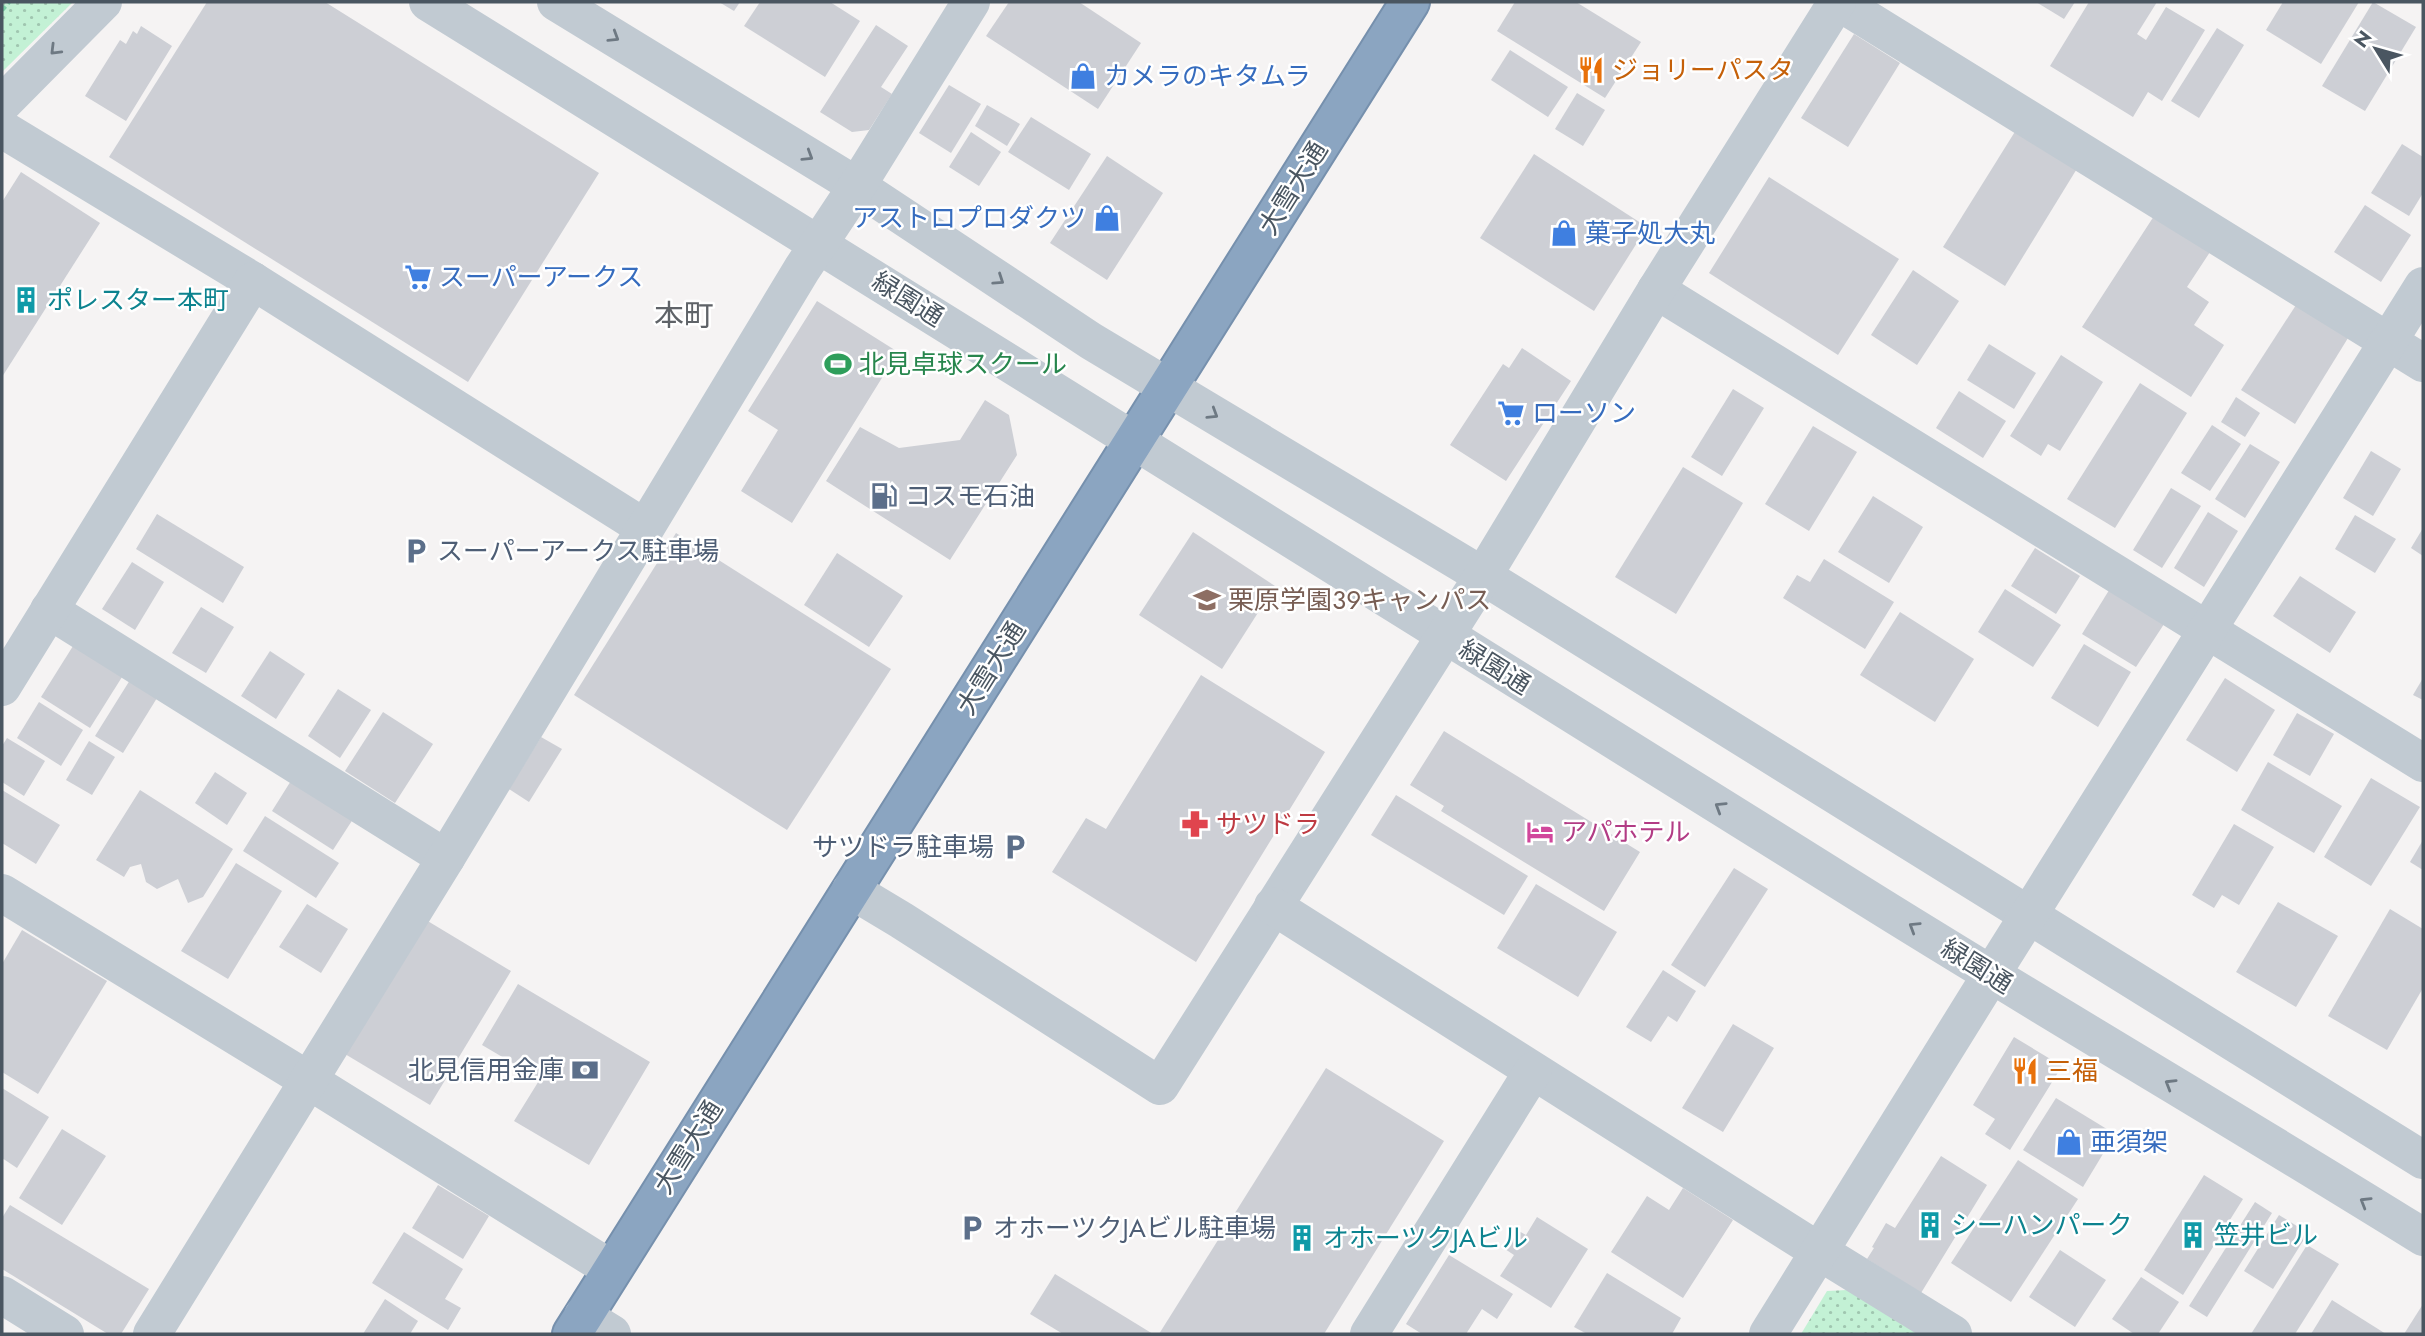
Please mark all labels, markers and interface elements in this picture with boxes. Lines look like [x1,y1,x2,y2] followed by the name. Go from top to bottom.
[2341,14,2411,84] north arrow
[2347,25,2378,53] text: N
[607,29,620,42] one-way arrow
[50,42,63,55] one-way arrow
[1612,51,1794,89] place label: ジョリーパスタ
[1576,55,1606,85] restaurant icon: ジョリーパスタ
[1104,57,1311,95] place label: カメラのキタムラ
[1068,61,1098,91] shop icon: カメラのキタムラ
[1249,134,1337,242] street label: 大雪大通
[801,148,814,161] one-way arrow
[852,199,1086,237] place label: アストロプロダクツ
[1092,203,1122,233] shop icon: アストロプロダクツ
[1585,214,1715,252] place label: 菓子処大丸
[1549,218,1579,248] shop icon: 菓子処大丸
[439,258,643,296] place label: スーパーアークス
[403,262,433,292] supermarket icon: スーパーアークス
[865,262,951,336] street label: 緑園通
[991,272,1004,285] one-way arrow
[47,281,229,319] place label: ポレスター本町
[11,285,41,315] building icon: ポレスター本町
[654,294,714,337] district label: 本町
[859,345,1067,383] place label: 北見卓球スクール
[823,349,853,379] sports icon: 北見卓球スクール
[1532,394,1636,432] place label: ローソン
[1496,398,1526,428] supermarket icon: ローソン
[1205,406,1218,419] one-way arrow
[905,477,1035,515] place label: コスモ石油
[869,481,899,511] fuel station icon: コスモ石油
[437,532,719,570] place label: スーパーアークス駐車場
[401,536,431,566] parking icon: スーパーアークス駐車場
[1228,581,1491,619] place label: 栗原学園39キャンパス
[1192,585,1222,615] school or university icon: 栗原学園39キャンパス
[947,614,1035,722] street label: 大雪大通
[1452,630,1538,704] street label: 緑園通
[1715,802,1728,815] one-way arrow
[1216,805,1320,843] place label: サツドラ
[1180,809,1210,839] pharmacy icon: サツドラ
[1561,813,1690,851] place label: アパホテル
[1525,817,1555,847] hotel icon: アパホテル
[812,828,994,866] place label: サツドラ駐車場
[1000,832,1030,862] parking icon: サツドラ駐車場
[1908,922,1921,935] one-way arrow
[1934,929,2020,1003] street label: 緑園通
[408,1051,564,1089] place label: 北見信用金庫
[2046,1052,2098,1090] place label: 三福
[570,1055,600,1085] bank icon: 北見信用金庫
[2010,1056,2040,1086] restaurant icon: 三福
[2165,1079,2178,1092] one-way arrow
[644,1093,732,1201] street label: 大雪大通
[2090,1123,2168,1161] place label: 亜須架
[2054,1127,2084,1157] shop icon: 亜須架
[2360,1197,2373,1210] one-way arrow
[1951,1206,2132,1244] place label: シーハンパーク
[993,1209,1276,1247] place label: オホーツクJAビル駐車場
[1915,1210,1945,1240] building icon: シーハンパーク
[957,1213,987,1243] parking icon: オホーツクJAビル駐車場
[2214,1216,2318,1254] place label: 笠井ビル
[1323,1219,1528,1257] place label: オホーツクJAビル
[2178,1220,2208,1250] building icon: 笠井ビル
[1287,1223,1317,1253] building icon: オホーツクJAビル

